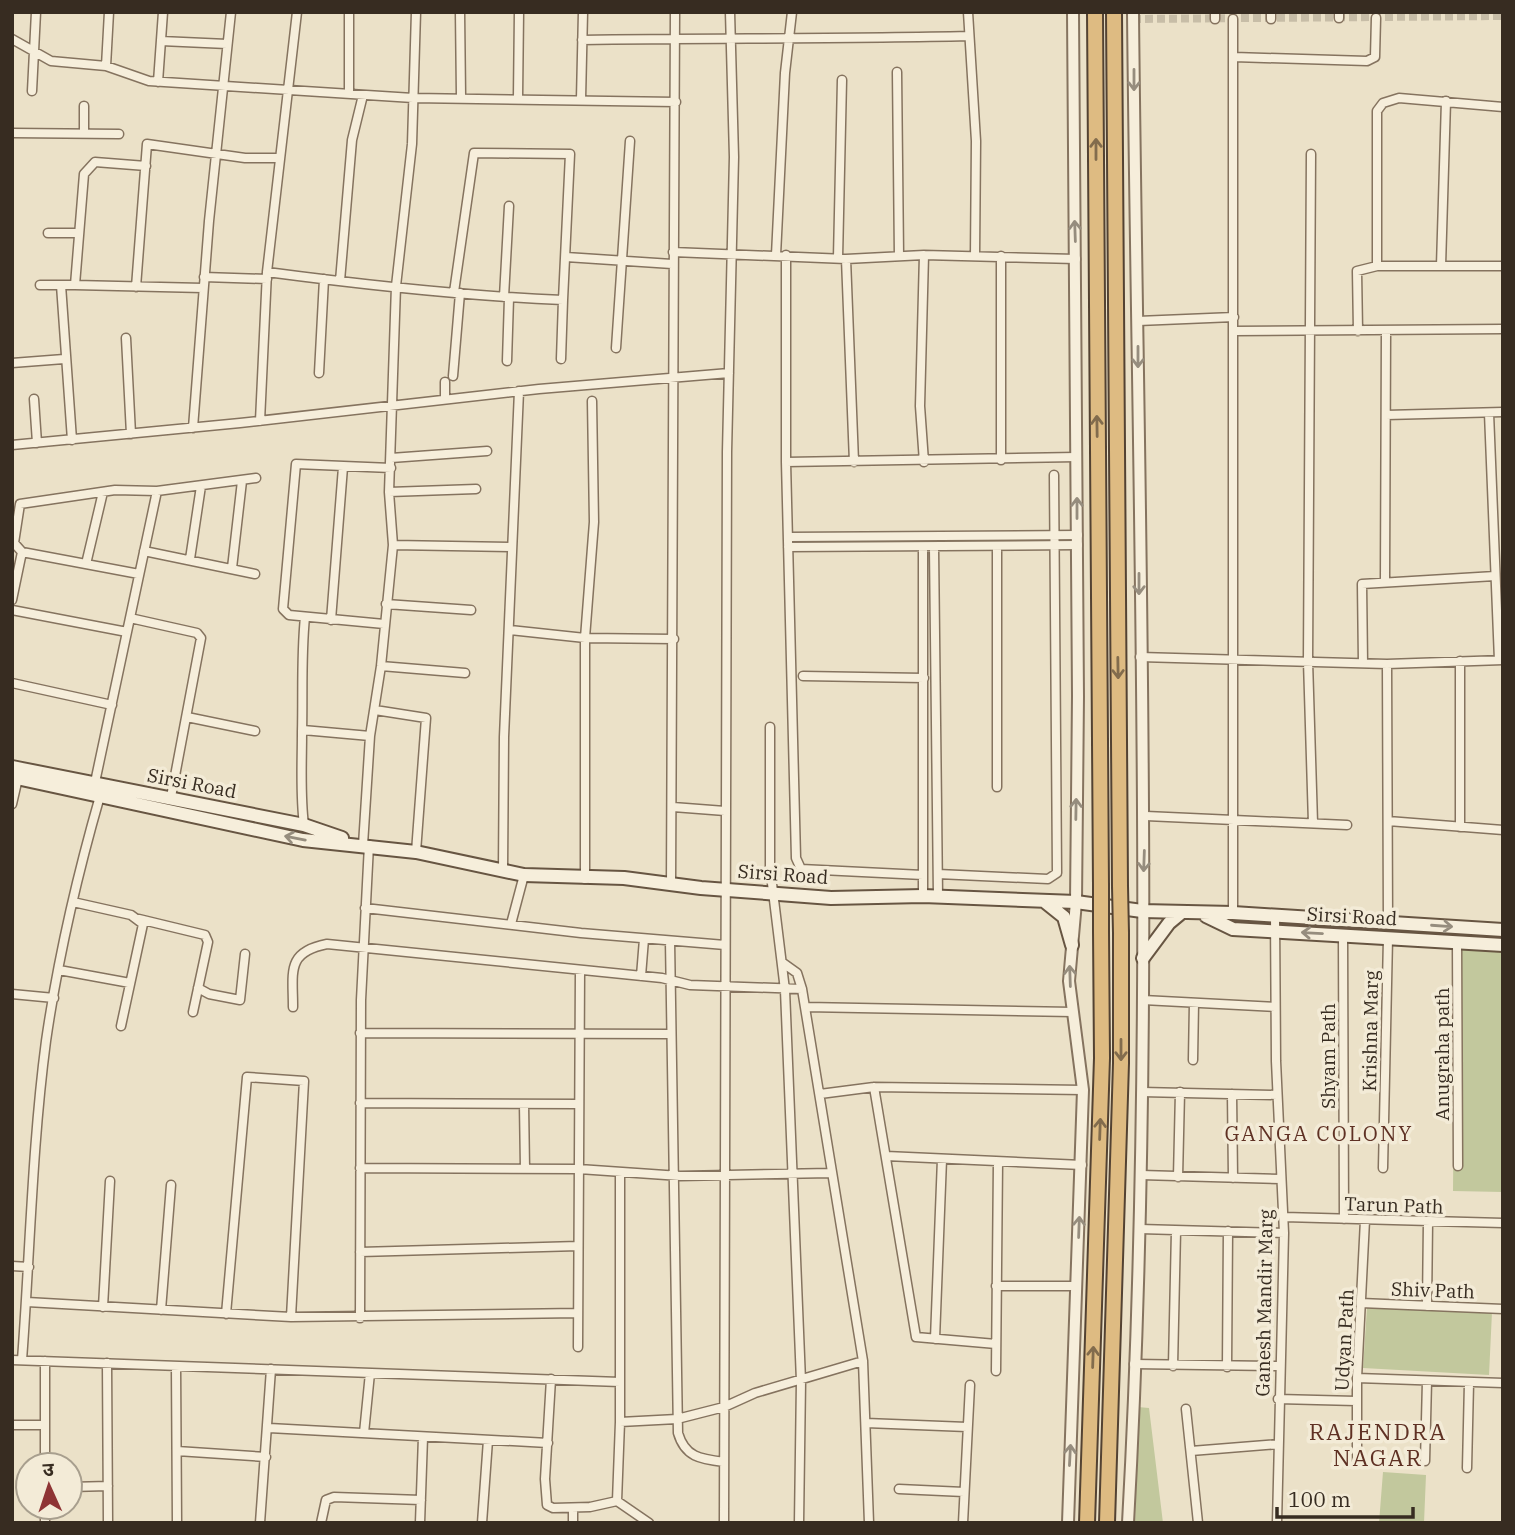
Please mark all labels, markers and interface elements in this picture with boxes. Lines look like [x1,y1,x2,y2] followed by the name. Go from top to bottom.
[1127,69,1141,92] one-way arrow
[1089,138,1103,161] one-way arrow
[1068,220,1082,243] one-way arrow
[1131,345,1145,368] one-way arrow
[1090,414,1104,437] one-way arrow
[1070,497,1084,520] one-way arrow
[1132,573,1146,596] one-way arrow
[1111,657,1125,680] one-way arrow
[145,763,239,803] street label: Sirsi Road
[1070,798,1083,821] one-way arrow
[284,831,307,844] one-way arrow
[1138,849,1151,872] one-way arrow
[737,859,829,889] street label: Sirsi Road
[1306,902,1398,930] street label: Sirsi Road
[1430,920,1453,933] one-way arrow
[1301,927,1324,940] one-way arrow
[1063,965,1076,988] one-way arrow
[1357,969,1383,1092] street label: Krishna Marg
[1430,987,1454,1121] street label: Anugraha path
[1316,1003,1340,1109] street label: Shyam Path
[1114,1039,1128,1062] one-way arrow
[1093,1118,1107,1141] one-way arrow
[1224,1119,1414,1147] district label: GANGA COLONY
[1344,1191,1444,1219] street label: Tarun Path
[1250,1209,1278,1397] street label: Ganesh Mandir Marg
[1073,1216,1086,1239] one-way arrow
[1391,1277,1475,1303] street label: Shiv Path
[1329,1288,1359,1392] street label: Udyan Path
[1087,1345,1100,1368] one-way arrow
[1309,1416,1447,1472] district label: RAJENDRA NAGAR
[1064,1443,1077,1466] one-way arrow
[14,1451,84,1521] north arrow
[42,1457,55,1481] text: उ
[1277,1476,1414,1520] scale bar
[1288,1485,1351,1513] text: 100 m

